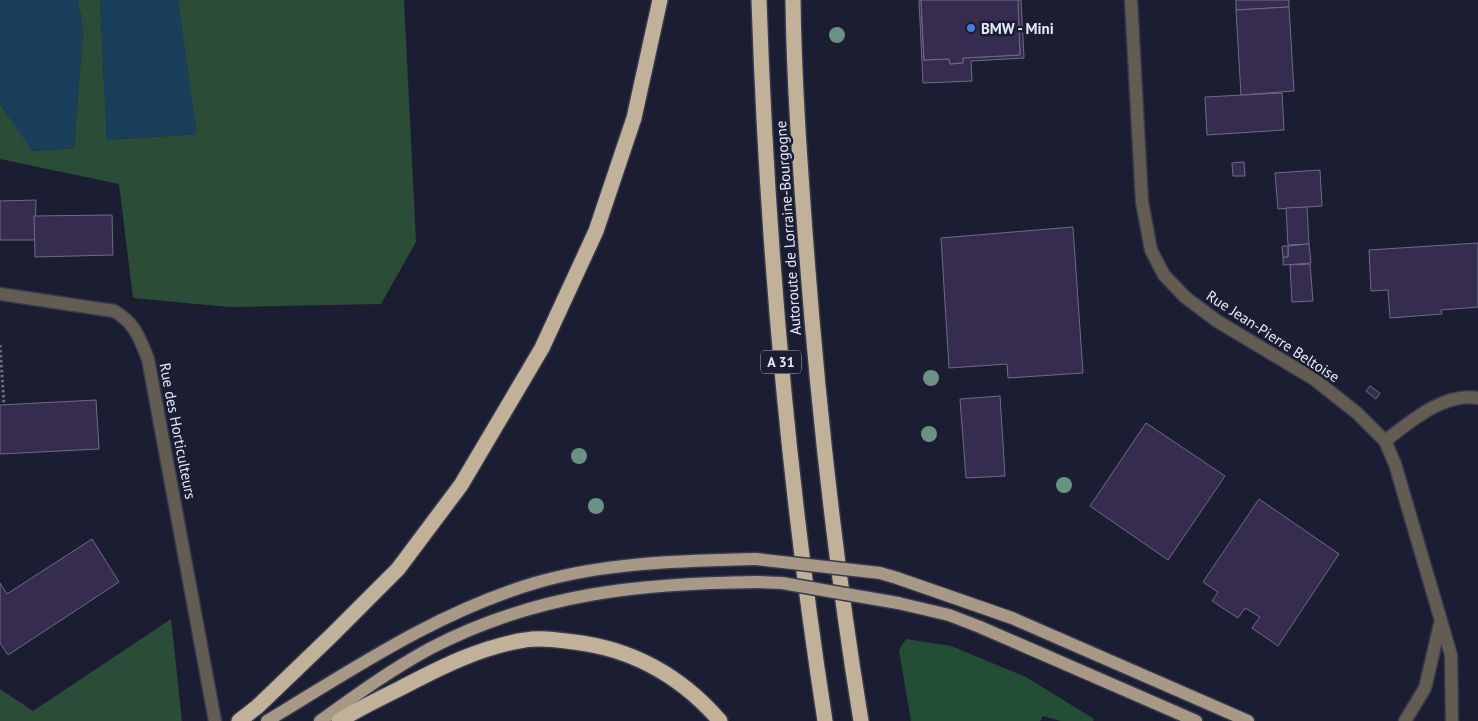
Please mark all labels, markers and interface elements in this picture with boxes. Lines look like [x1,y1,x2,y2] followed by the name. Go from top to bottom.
[981,19,1054,38] place label: BMW - Mini
[965,22,977,34] marker: BMW - Mini
[771,120,805,336] street label: Autoroute de Lorraine-Bourgogne
[1203,286,1343,386] street label: Rue Jean-Pierre Beltoise
[761,351,801,374] road number: A 31
[155,361,201,501] street label: Rue des Horticulteurs

